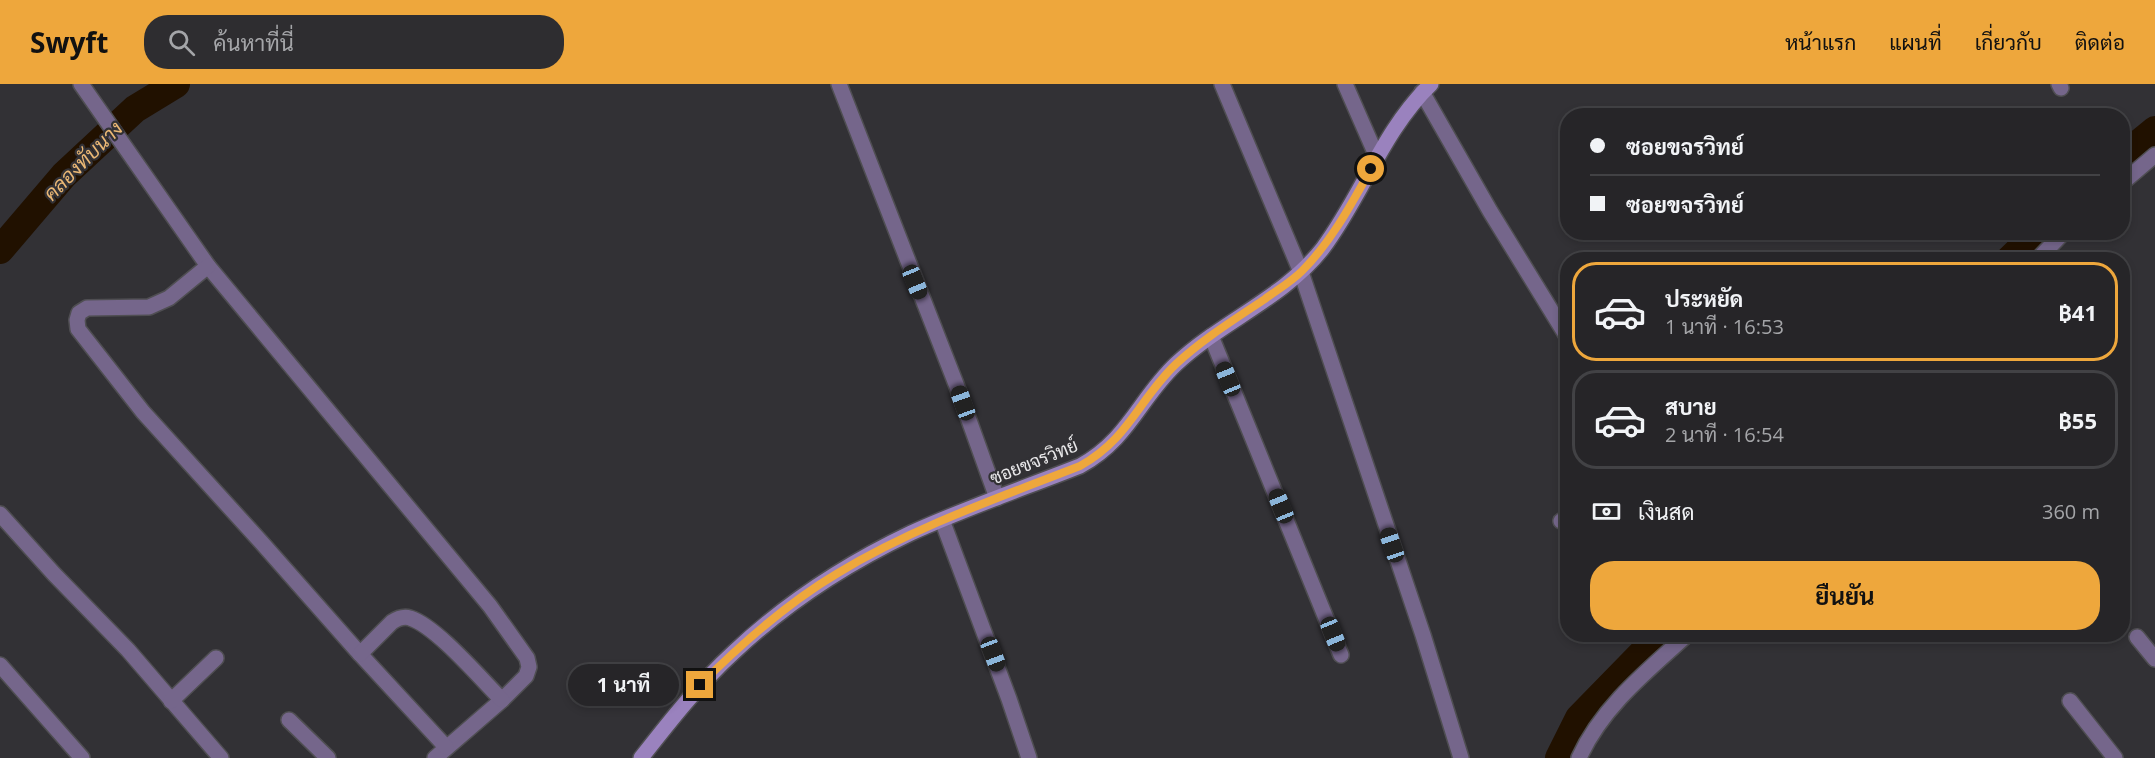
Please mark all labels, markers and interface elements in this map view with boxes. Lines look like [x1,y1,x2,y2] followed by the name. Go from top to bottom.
[144,15,564,69] search box
[30,23,108,61] text: Swyft
[165,26,198,59] icon: search
[213,27,294,57] text: ค้นหาที่นี่
[1785,28,1856,56] text: หน้าแรก
[1889,28,1942,56] text: แผนที่
[1975,28,2042,56] text: เกี่ยวกับ
[2075,28,2125,56] text: ติดต่อ
[37,115,128,206] water label: คลองทับนาง
[1626,131,1744,161] text: ซอยขจรวิทย์
[1357,155,1384,182] route start
[1626,189,1744,219] text: ซอยขจรวิทย์
[900,262,930,302] car
[1665,283,1743,313] text: ประหยัด
[1593,285,1647,339] icon: car
[2059,297,2097,327] text: ฿41
[1665,313,1784,340] text: 1 นาที · 16:53
[1213,359,1243,399] car
[948,383,978,423] car
[1665,391,1717,421] text: สบาย
[1593,393,1647,447] icon: car
[2059,405,2097,435] text: ฿55
[1665,421,1784,448] text: 2 นาที · 16:54
[986,433,1081,490] street label: ซอยขจรวิทย์
[1266,486,1296,526] car
[1590,495,1623,528] icon: cash
[1638,496,1695,526] text: เงินสด
[2042,498,2100,525] text: 360 m
[1378,525,1406,565] car
[1590,561,2100,630] button: ยืนยัน
[1318,614,1348,654] car
[978,634,1008,674] car
[568,664,679,706] callout: 1 นาที
[597,671,650,698] text: 1 นาที
[686,671,713,698] route end

